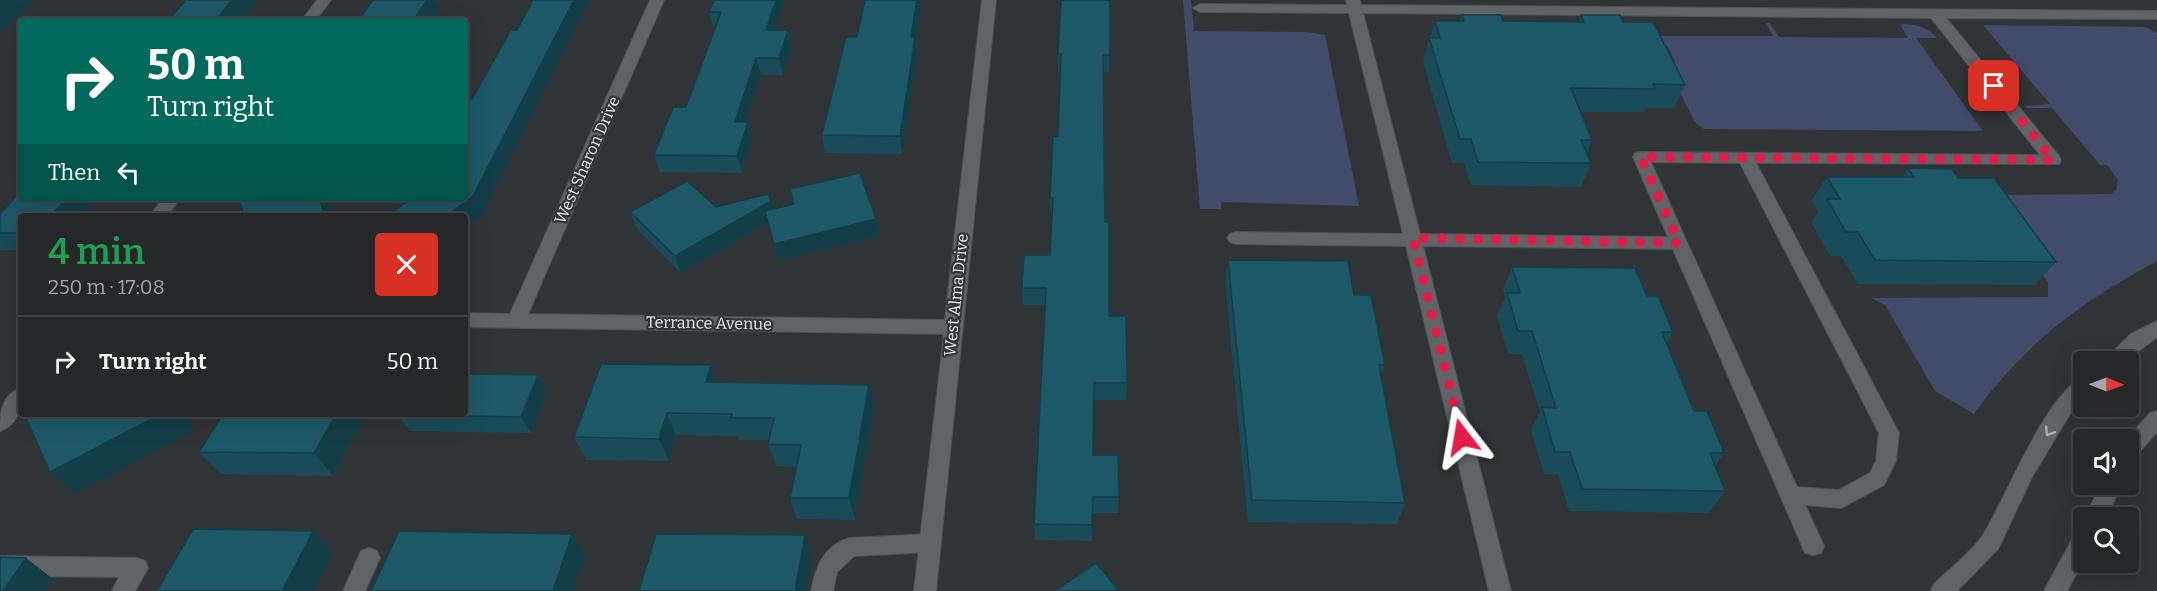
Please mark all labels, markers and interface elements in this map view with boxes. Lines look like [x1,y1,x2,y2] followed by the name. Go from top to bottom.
[147,40,244,90] text: 50 m
[48,42,126,120] icon: right
[1968,60,2019,111] pin
[1977,69,2010,102] icon: arrive
[147,91,274,123] text: Turn right
[550,93,624,227] street label: West Sharon Drive
[112,156,145,189] icon: left
[48,159,100,186] text: Then
[48,230,145,274] text: 4 min
[375,233,438,296] button: close
[940,233,972,357] street label: West Alma Drive
[48,275,165,299] text: 250 m · 17:08
[646,312,772,334] street label: Terrance Avenue
[48,345,81,378] icon: right
[99,348,207,375] text: Turn right
[387,348,438,375] text: 50 m
[2073,351,2139,417] north arrow
[2073,351,2139,573] map controls
[1430,405,1494,469] position arrow
[2045,425,2056,436] one-way arrow
[2073,429,2139,495] button: sound
[2073,507,2139,573] button: search

